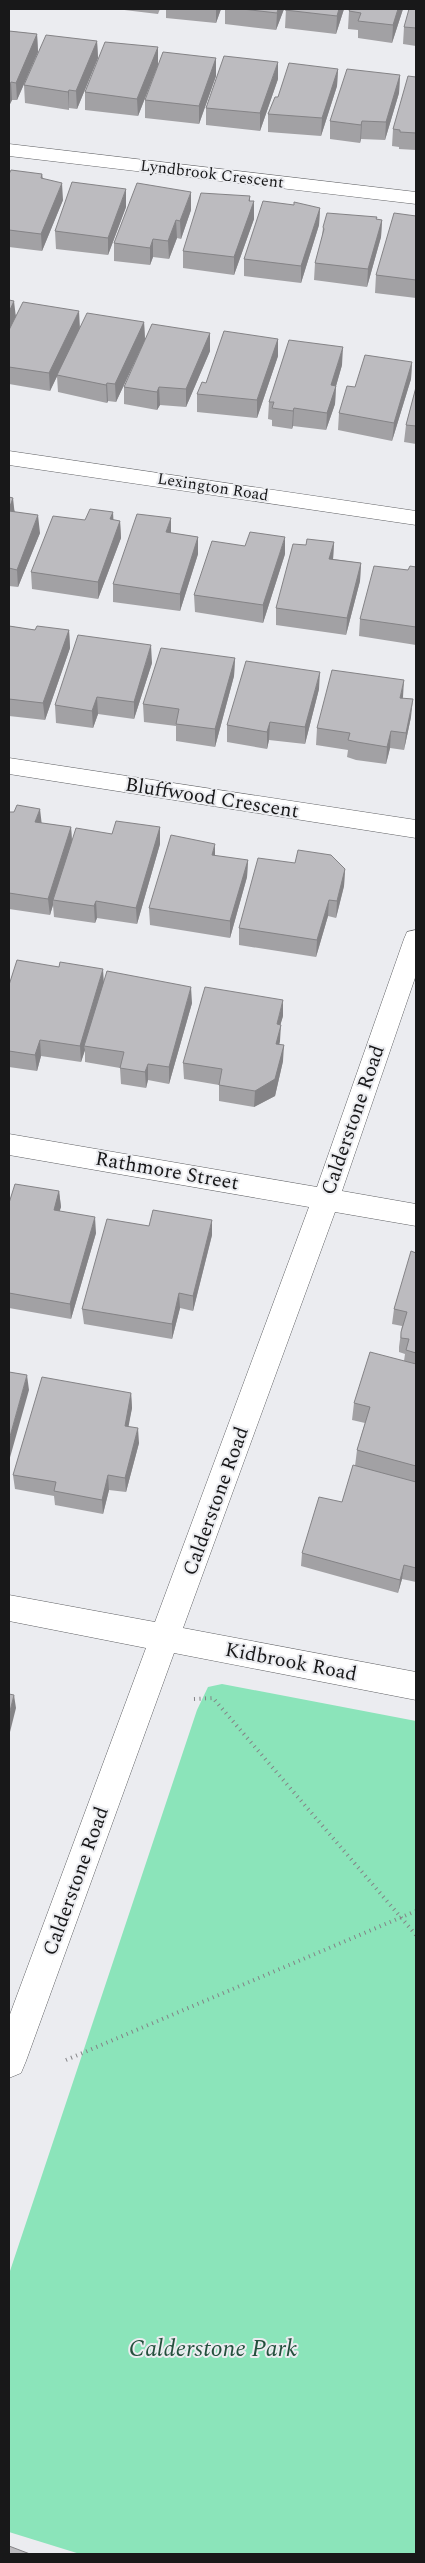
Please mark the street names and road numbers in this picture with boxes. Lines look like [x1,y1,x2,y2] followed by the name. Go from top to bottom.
[139,153,286,195] street label: Lyndbrook Crescent
[156,466,270,508] street label: Lexington Road
[123,769,301,827] street label: Bluffwood Crescent
[313,1041,393,1199] street label: Calderstone Road
[93,1144,241,1198] street label: Rathmore Street
[175,1422,257,1580] street label: Calderstone Road
[223,1635,359,1689] street label: Kidbrook Road
[35,1802,117,1960] street label: Calderstone Road

